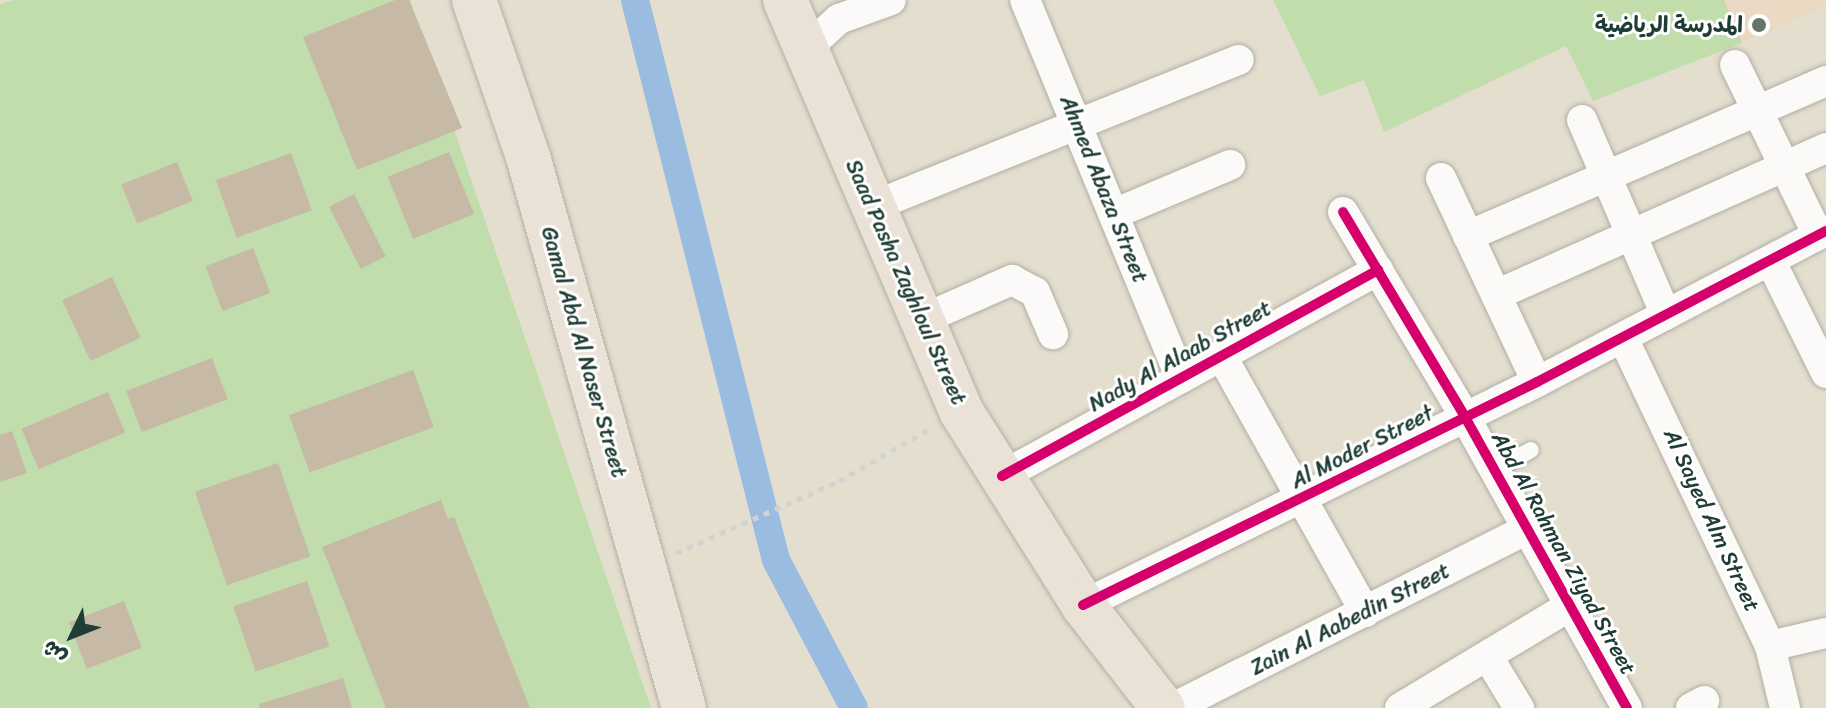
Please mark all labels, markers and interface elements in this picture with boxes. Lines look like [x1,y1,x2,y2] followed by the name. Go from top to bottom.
[1595,12,1743,38] place label: المدرسة الرياضية
[1750,16,1768,34] marker: المدرسة الرياضية
[1054,91,1154,287] street label: Ahmed Abaza Street
[840,155,972,409] street label: Saad Pasha Zaghloul Street
[535,223,633,481] street label: Gamal Abd Al Naser Street
[1084,295,1276,417] street label: Nady Al Alaab Street
[1286,400,1438,494] street label: Al Moder Street
[1658,424,1766,616] street label: Al Sayed Alm Street
[1486,427,1642,679] street label: Abd Al Rahman Ziyad Street
[1245,557,1455,681] street label: Zain Al Aabedin Street
[32,596,112,676] north arrow
[32,631,77,675] text: ش

